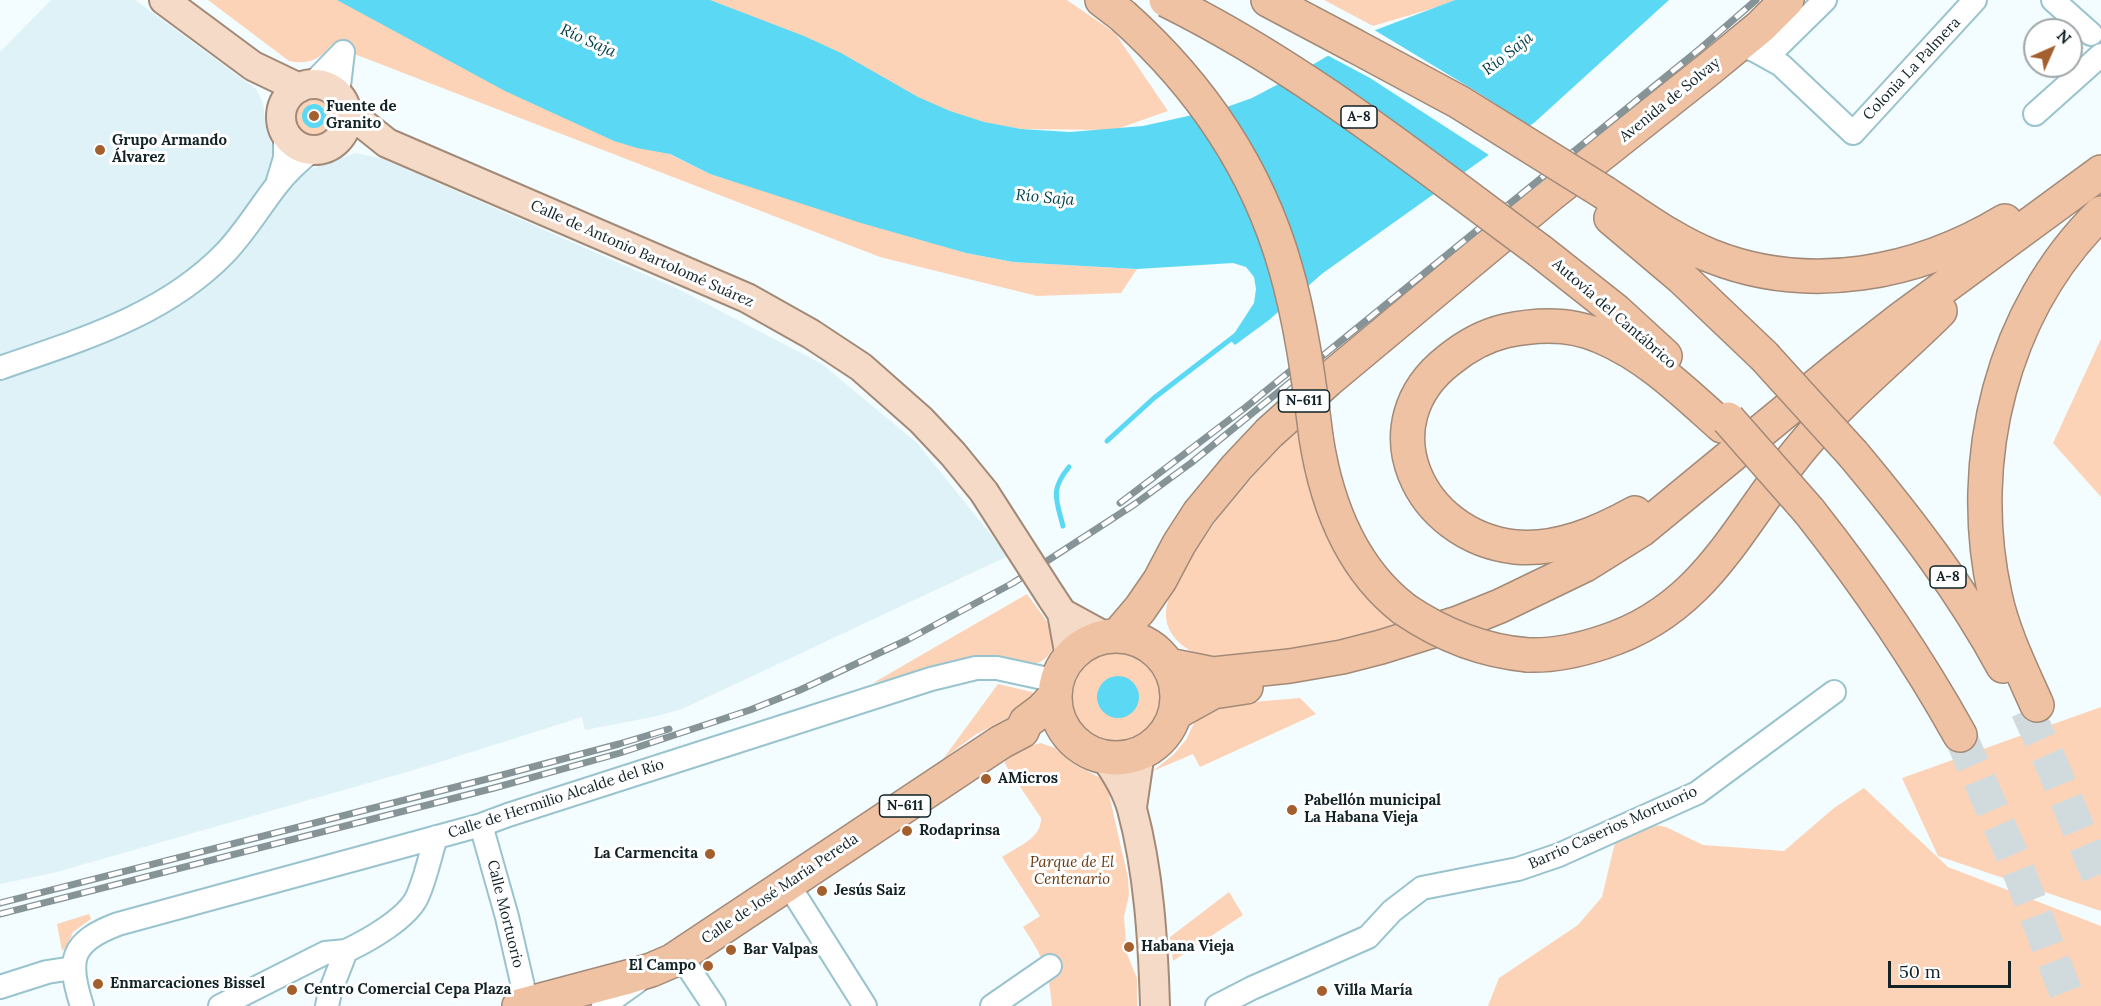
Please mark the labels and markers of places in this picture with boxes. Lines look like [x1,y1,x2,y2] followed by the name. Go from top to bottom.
[326,98,396,133] place label: Fuente de Granito
[307,109,321,123] marker: Fuente de Granito
[112,132,227,167] place label: Grupo Armando Álvarez
[93,143,107,157] marker: Grupo Armando Álvarez
[998,770,1058,788] place label: AMicros
[979,772,993,786] marker: AMicros
[1304,792,1441,827] place label: Pabellón municipal La Habana Vieja
[1285,803,1299,817] marker: Pabellón municipal La Habana Vieja
[919,822,1000,840] place label: Rodaprinsa
[900,824,914,838] marker: Rodaprinsa
[594,845,698,863] place label: La Carmencita
[703,847,717,861] marker: La Carmencita
[834,882,906,900] place label: Jesús Saiz
[815,884,829,898] marker: Jesús Saiz
[1141,938,1234,956] place label: Habana Vieja
[1122,940,1136,954] marker: Habana Vieja
[743,941,818,959] place label: Bar Valpas
[724,943,738,957] marker: Bar Valpas
[629,957,696,975] place label: El Campo
[701,959,715,973] marker: El Campo
[110,975,265,993] place label: Enmarcaciones Bissel
[91,977,105,991] marker: Enmarcaciones Bissel
[304,981,511,999] place label: Centro Comercial Cepa Plaza
[1334,982,1413,1000] place label: Villa María
[285,983,299,997] marker: Centro Comercial Cepa Plaza
[1315,984,1329,998] marker: Villa María

